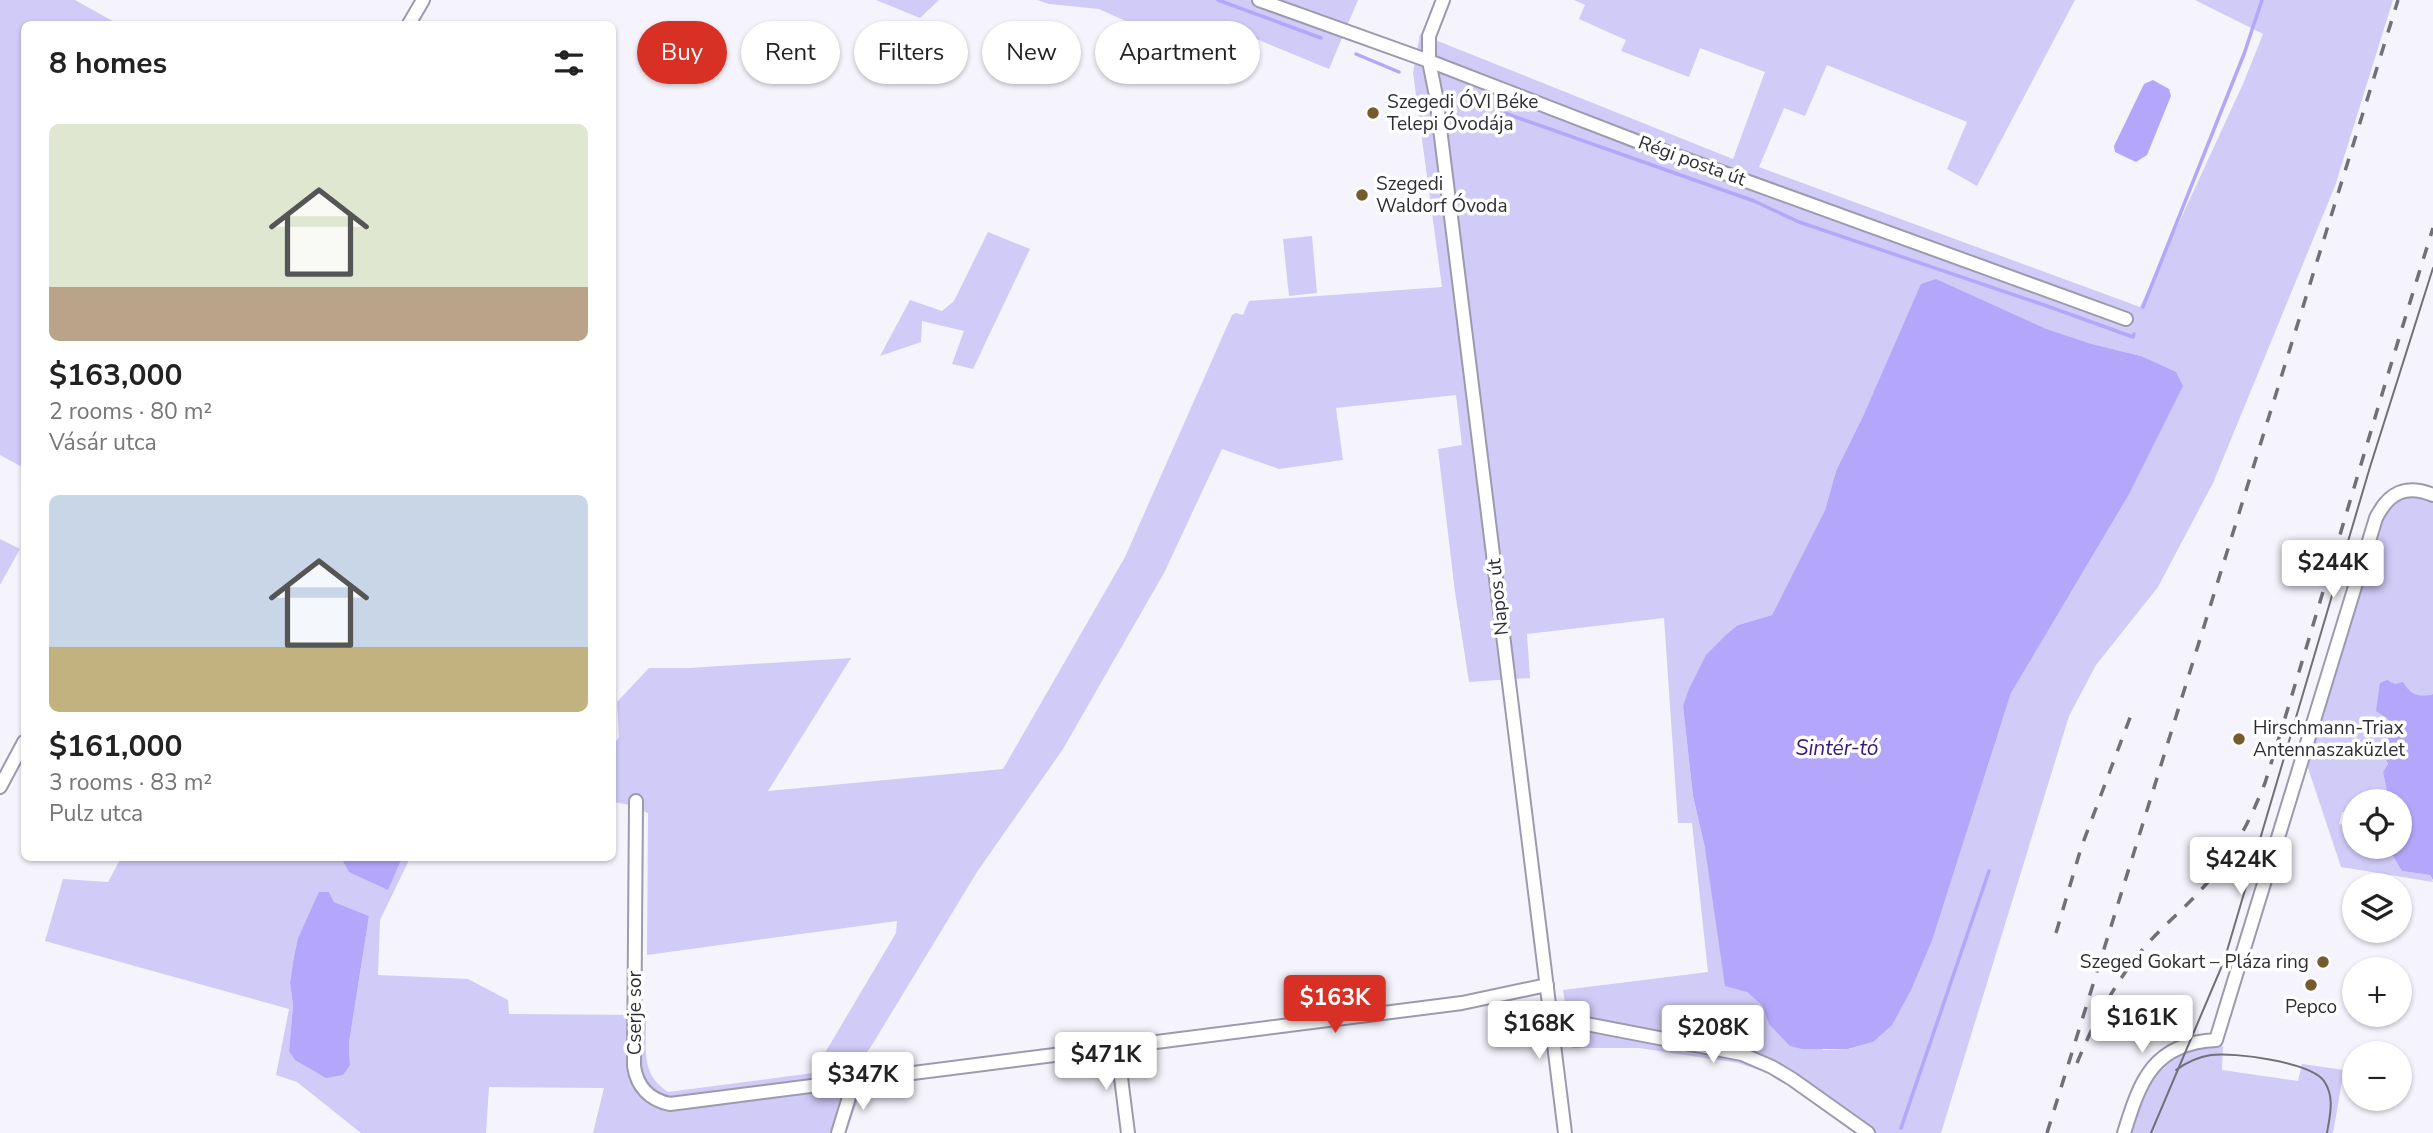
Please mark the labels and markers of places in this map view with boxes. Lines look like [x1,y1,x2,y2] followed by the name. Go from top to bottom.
[1387,89,1538,137] place label: Szegedi ÓVI Béke Telepi Óvodája
[1365,105,1381,121] marker: Szegedi ÓVI Béke Telepi Óvodája
[1376,171,1508,219] place label: Szegedi Waldorf Óvoda
[1354,187,1370,203] marker: Szegedi Waldorf Óvoda
[2284,540,2382,600] pin: $244K
[2253,715,2405,763] place label: Hirschmann-Triax Antennaszaküzlet
[2231,731,2247,747] marker: Hirschmann-Triax Antennaszaküzlet
[2192,838,2290,897] pin: $424K
[2080,949,2309,975] place label: Szeged Gokart – Pláza ring
[2315,954,2331,970] marker: Szeged Gokart – Pláza ring
[1286,976,1384,1035] pin: $163K
[2303,977,2319,993] marker: Pepco
[2285,994,2337,1020] place label: Pepco
[2093,996,2191,1055] pin: $161K
[1490,1002,1588,1061] pin: $168K
[1664,1006,1762,1065] pin: $208K
[1057,1032,1155,1092] pin: $471K
[814,1052,912,1112] pin: $347K

